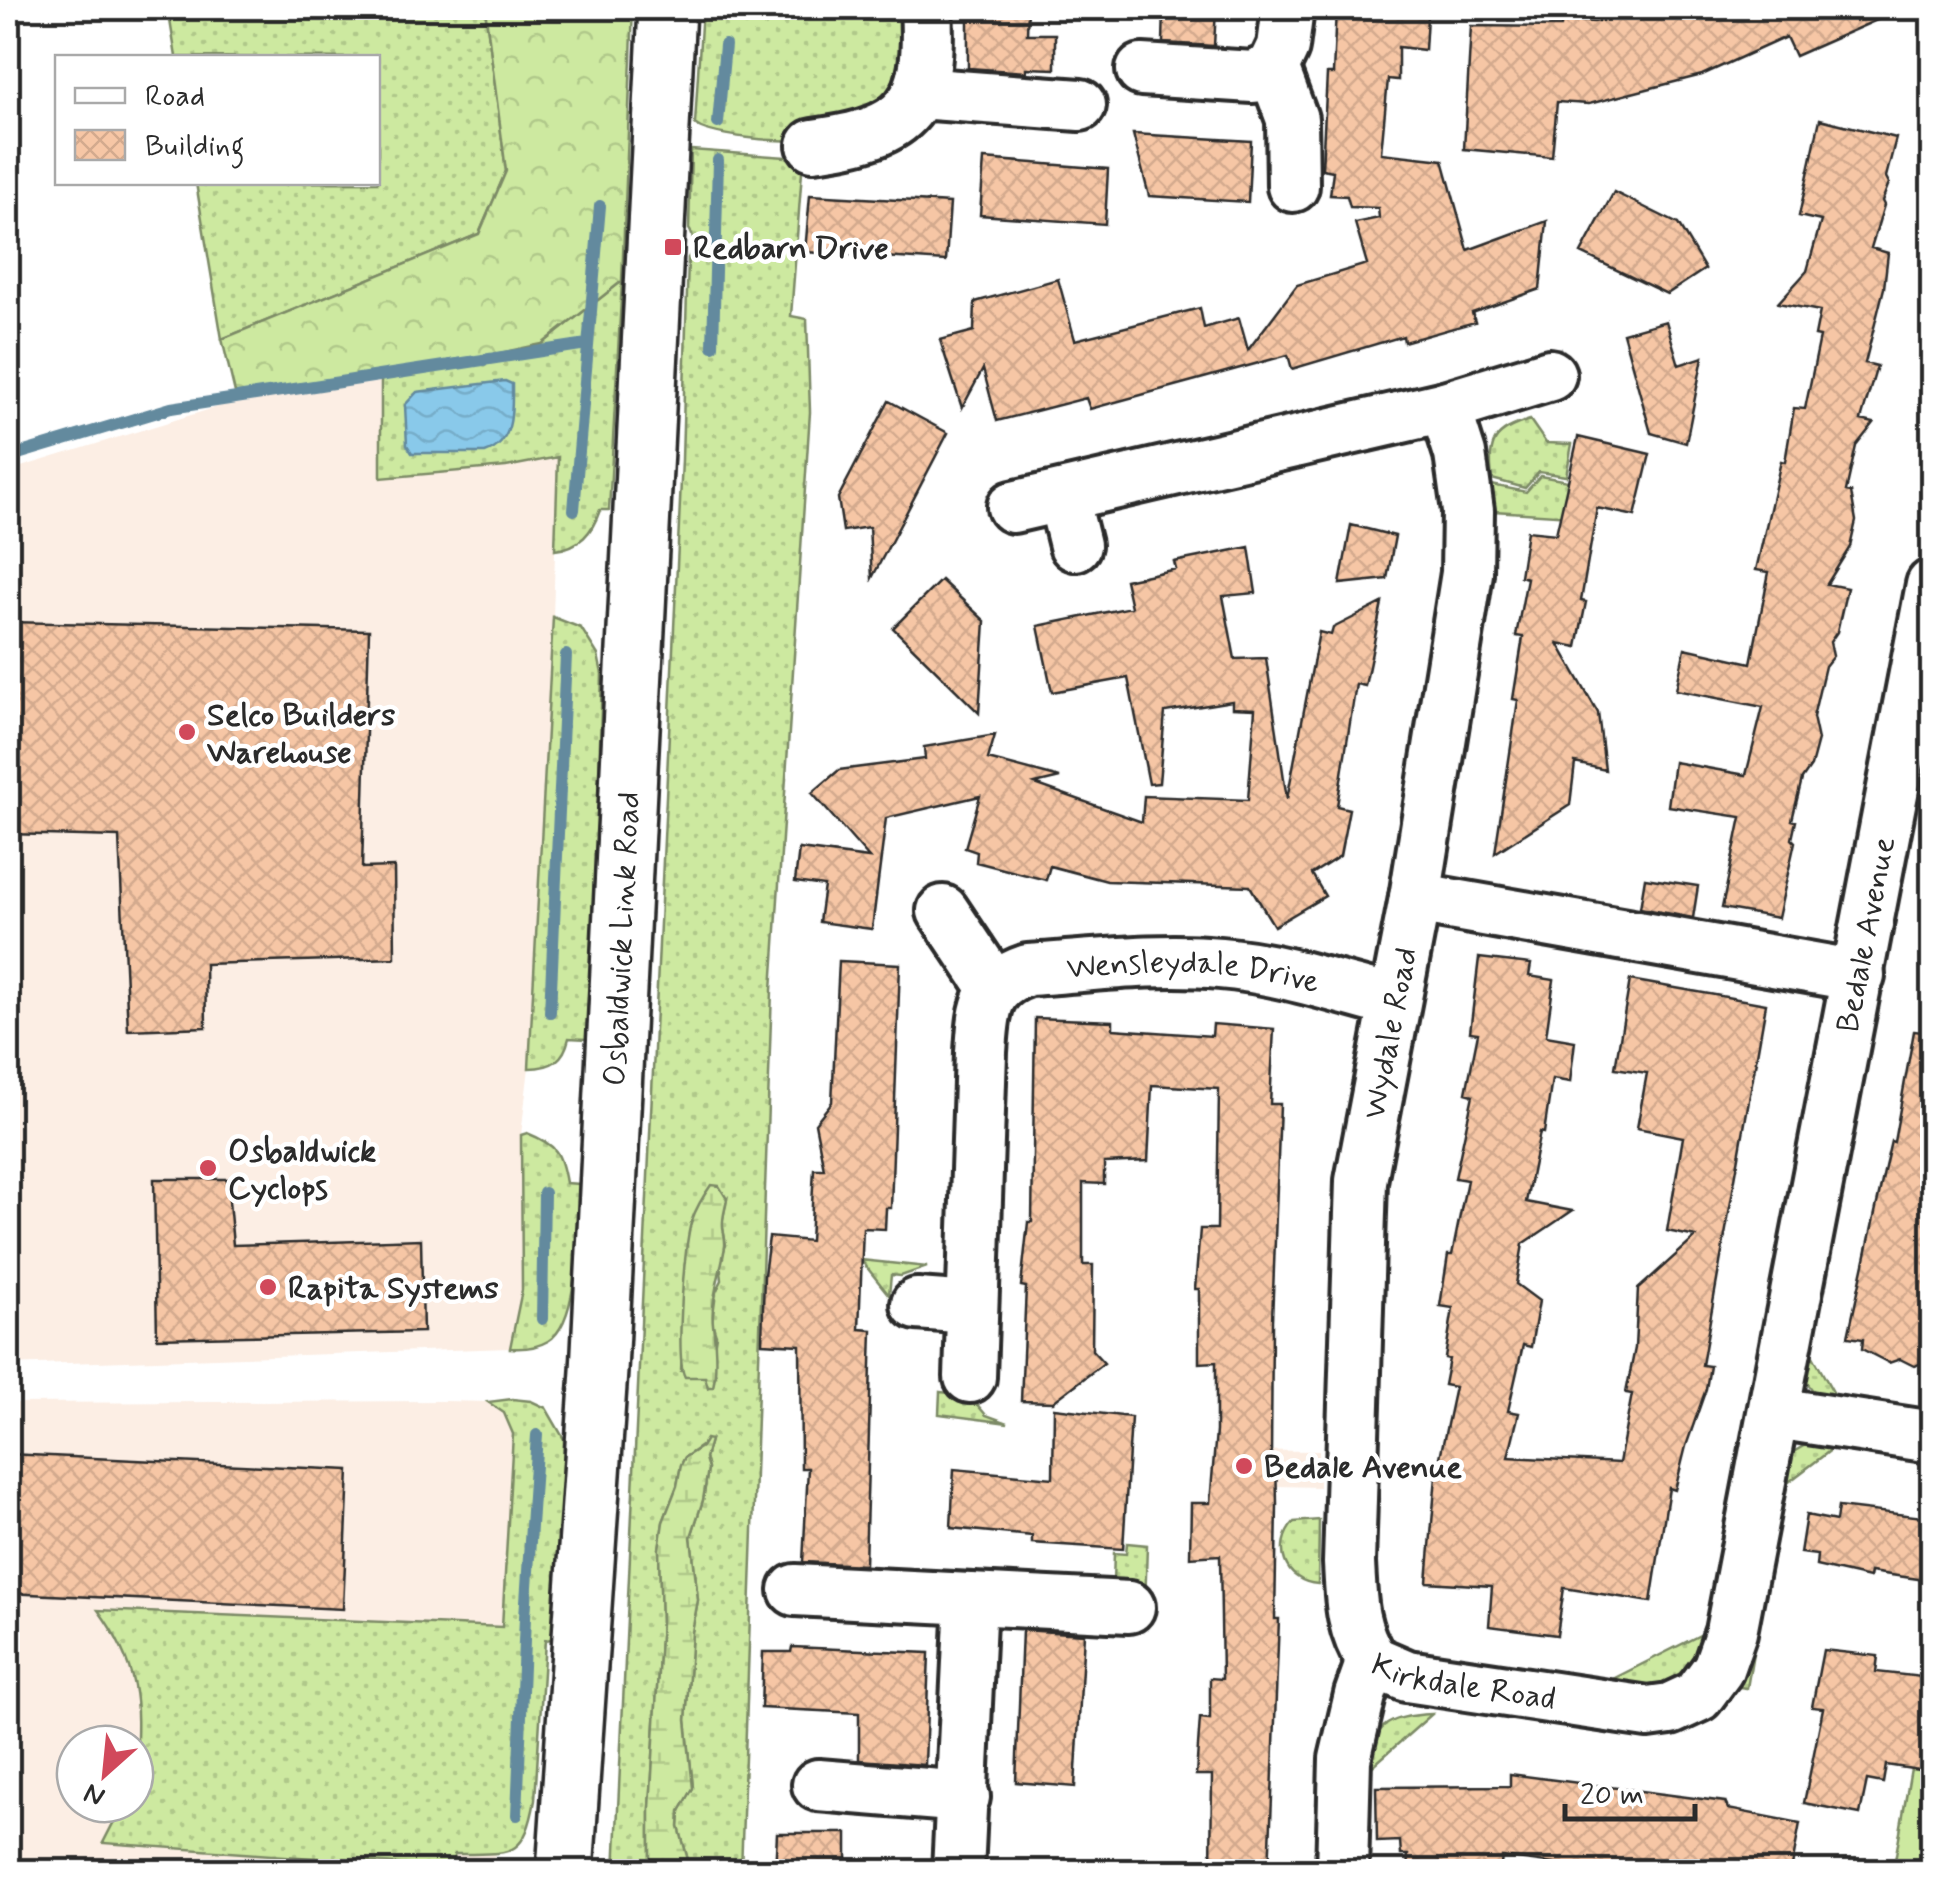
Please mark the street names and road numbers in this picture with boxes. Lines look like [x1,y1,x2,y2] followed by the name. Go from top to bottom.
[594,791,651,1087] street label: Osbaldwick Link Road
[1828,833,1906,1036] street label: Bedale Avenue
[1065,942,1324,1004] street label: Wensleydale Drive
[1354,944,1428,1123] street label: Wydale Road
[1364,1644,1558,1721] street label: Kirkdale Road

